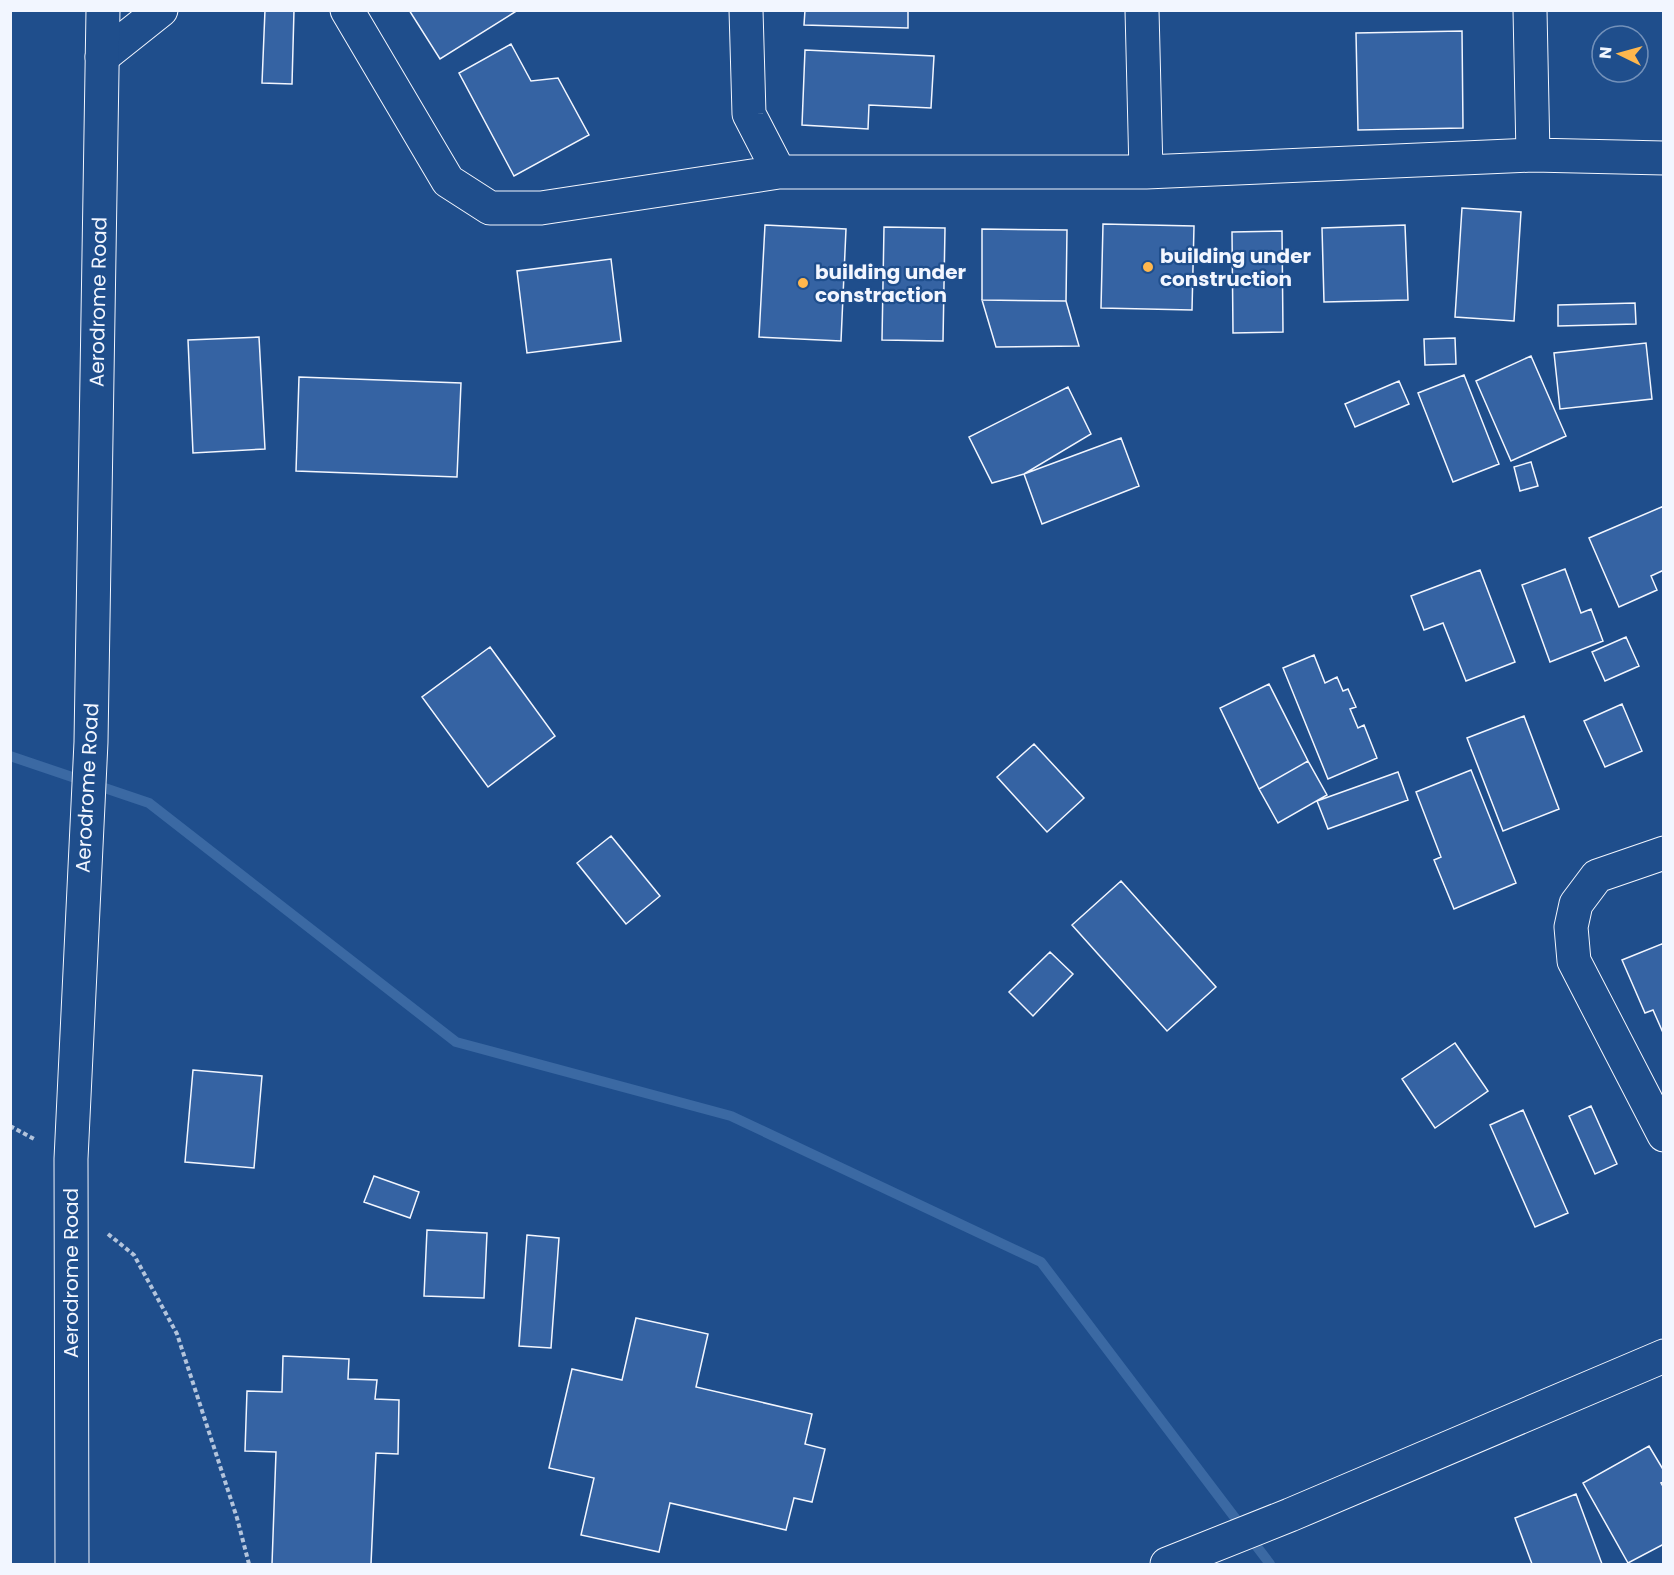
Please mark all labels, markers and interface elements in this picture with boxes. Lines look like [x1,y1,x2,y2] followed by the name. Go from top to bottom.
[1590,24,1650,84] north arrow
[1594,46,1618,60] text: N
[83,217,113,387] street label: Aerodrome Road
[1160,242,1311,293] place label: building under construction
[815,258,966,309] place label: building under constraction
[1141,260,1155,274] marker: building under construction
[796,276,810,290] marker: building under constraction
[69,702,105,874] street label: Aerodrome Road
[57,1188,85,1358] street label: Aerodrome Road

